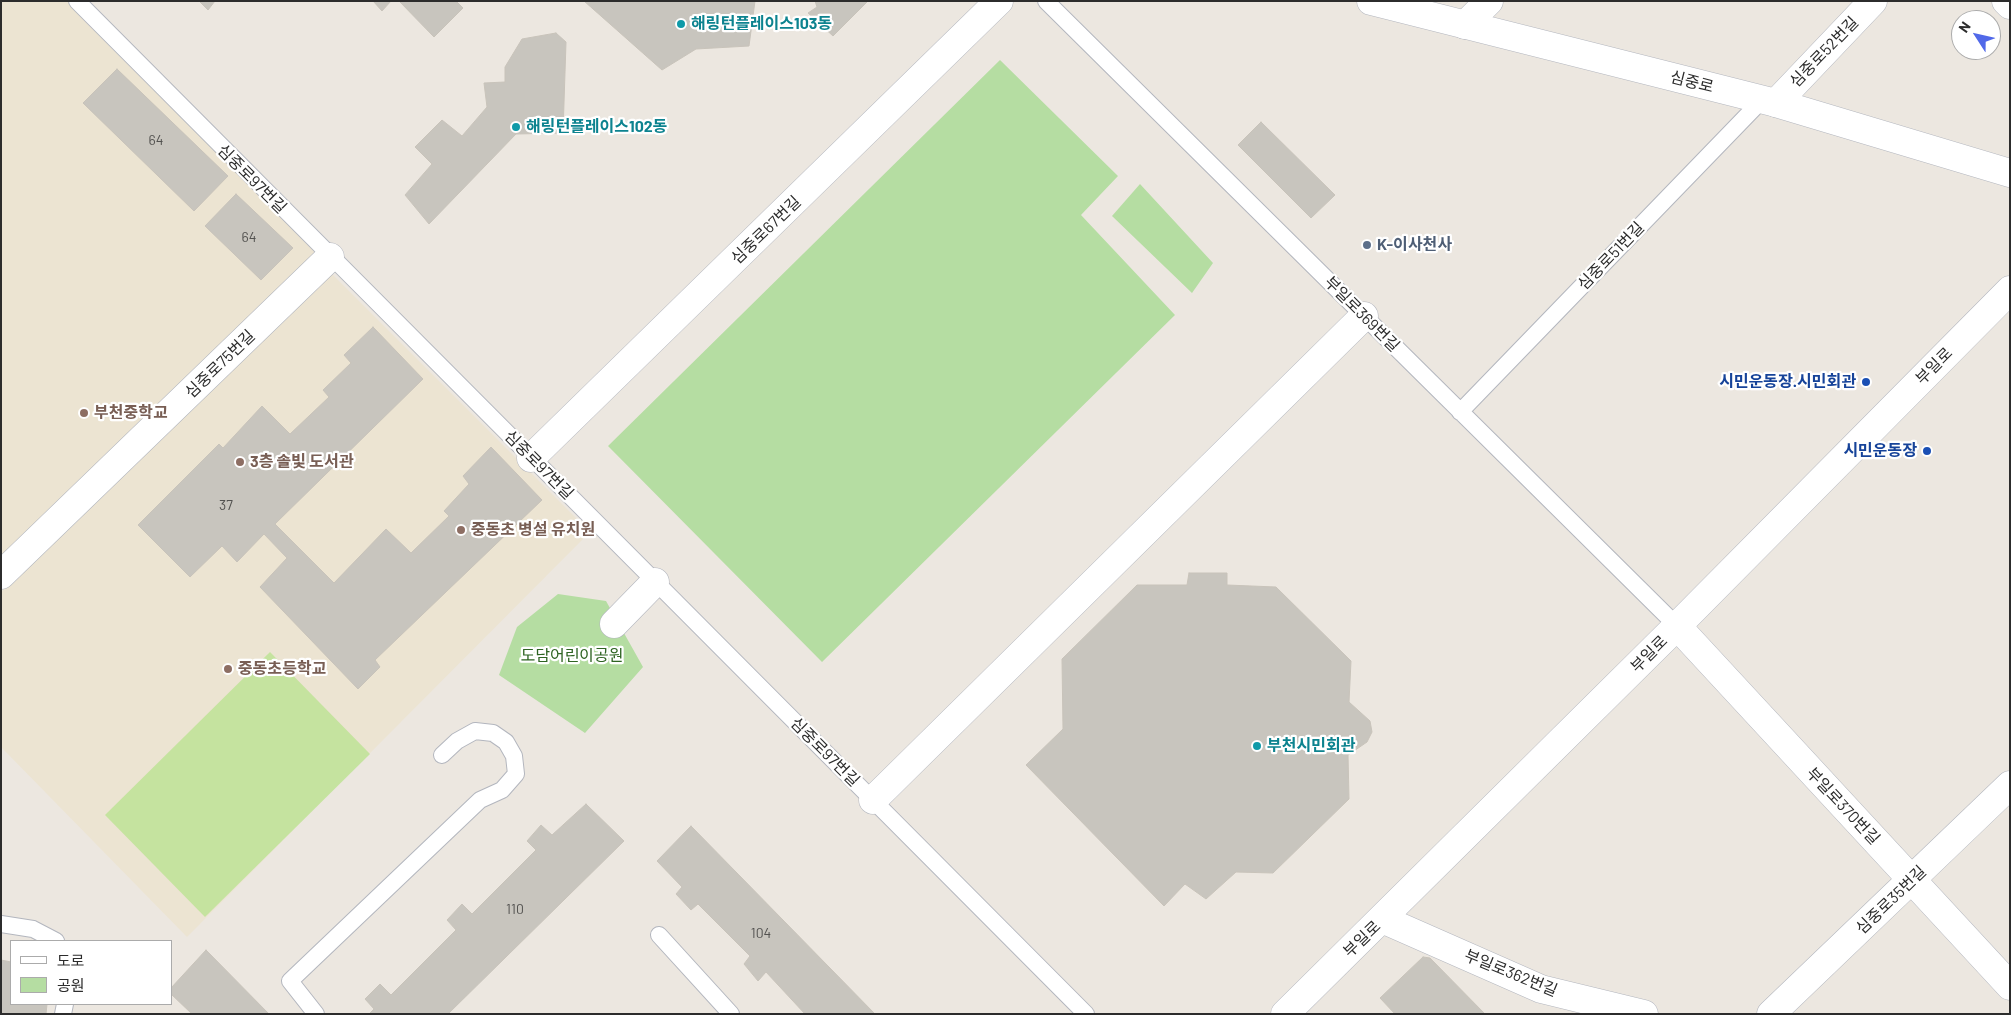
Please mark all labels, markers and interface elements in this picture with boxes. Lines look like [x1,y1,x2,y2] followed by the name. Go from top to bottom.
[1951,10,2001,60] north arrow
[1786,13,1862,91] street label: 심중로52번길
[691,14,832,34] place label: 해링턴플레이스103동
[675,18,687,30] marker: 해링턴플레이스103동
[1954,18,1974,35] text: N
[1668,67,1716,97] street label: 심중로
[526,117,668,137] place label: 해링턴플레이스102동
[510,121,522,133] marker: 해링턴플레이스102동
[149,132,163,148] house number: 64
[214,141,290,217] street label: 심중로97번길
[727,192,805,268] street label: 심중로67번길
[1574,218,1648,294] street label: 심중로51번길
[242,229,256,245] house number: 64
[1377,235,1452,255] place label: K-이사천사
[1361,239,1373,251] marker: K-이사천사
[1320,272,1404,356] street label: 부일로369번길
[181,326,259,402] street label: 심중로75번길
[1912,344,1956,388] street label: 부일로
[1719,372,1856,392] place label: 시민운동장.시민회관
[1860,376,1872,388] marker: 시민운동장.시민회관
[94,403,168,423] place label: 부천중학교
[78,407,90,419] marker: 부천중학교
[501,427,577,503] street label: 심중로97번길
[1843,441,1917,461] place label: 시민운동장
[1921,445,1933,457] marker: 시민운동장
[250,452,353,472] place label: 3층 솔빛 도서관
[234,456,246,468] marker: 3층 솔빛 도서관
[219,497,233,513] house number: 37
[471,520,595,540] place label: 중동초 병설 유치원
[455,524,467,536] marker: 중동초 병설 유치원
[1627,632,1671,676] street label: 부일로
[520,646,624,666] park label: 도담어린이공원
[238,659,326,679] place label: 중동초등학교
[222,663,234,675] marker: 중동초등학교
[787,714,863,790] street label: 심중로97번길
[1267,736,1355,756] place label: 부천시민회관
[1251,740,1263,752] marker: 부천시민회관
[1802,763,1884,849] street label: 부일로370번길
[1852,862,1930,938] street label: 심중로35번길
[506,901,524,917] house number: 110
[1339,917,1385,961] street label: 부일로
[751,925,771,941] house number: 104
[10,940,172,1005] legend
[1462,946,1560,1000] street label: 부일로362번길
[57,951,85,969] text: 도로
[57,976,85,994] text: 공원

